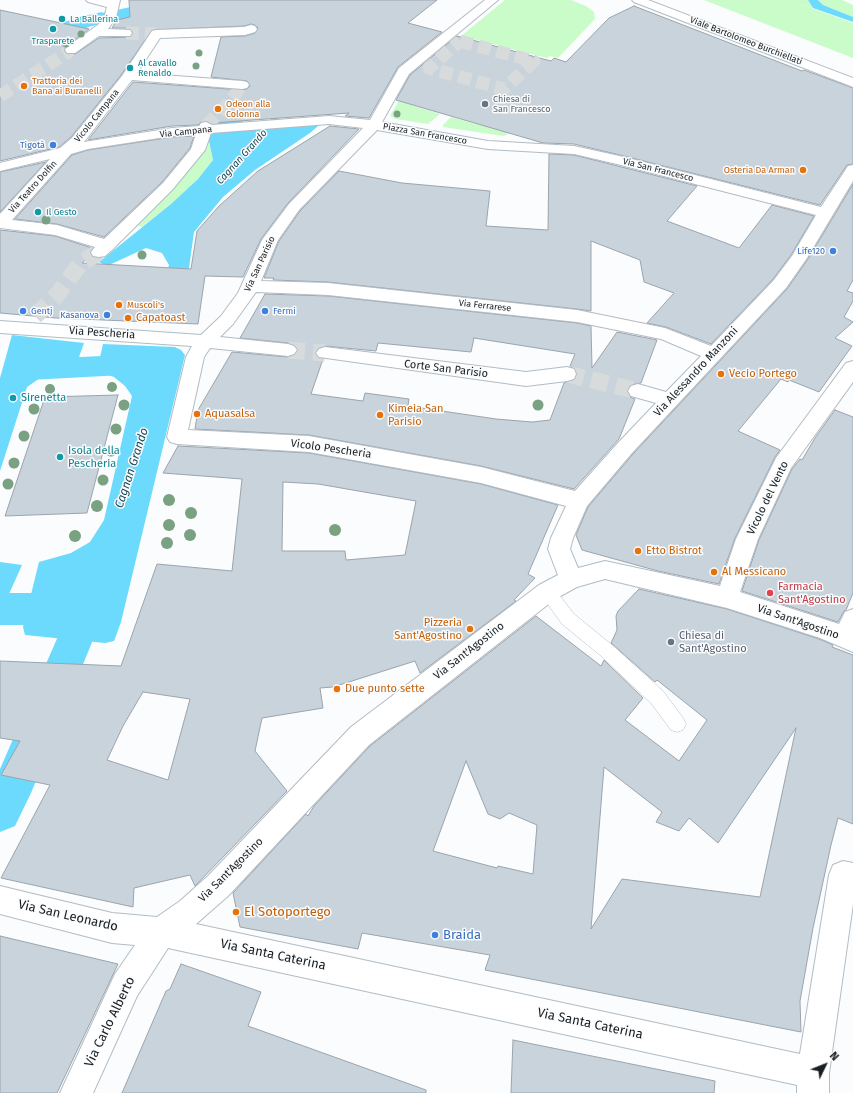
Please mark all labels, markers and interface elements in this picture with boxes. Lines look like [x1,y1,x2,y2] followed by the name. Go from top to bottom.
[57,14,67,24] marker: La Ballerina
[70,14,118,24] place label: La Ballerina
[688,15,804,67] street label: Viale Bartolomeo Burchiellati
[48,24,58,34] marker: Trasparete
[32,36,74,46] place label: Trasparete
[138,58,177,79] place label: Al cavallo Renaldo
[125,63,135,73] marker: Al cavallo Renaldo
[32,76,101,97] place label: Trattoria dei Bana ai Buranelli
[19,81,29,91] marker: Trattoria dei Bana ai Buranelli
[72,87,122,145] street label: Vicolo Campana
[493,94,551,115] place label: Chiesa di San Francesco
[226,99,270,120] place label: Odeon alla Colonna
[480,99,490,109] marker: Chiesa di San Francesco
[213,104,223,114] marker: Odeon alla Colonna
[382,121,468,147] street label: Piazza San Francesco
[159,124,213,140] street label: Via Campana
[214,127,270,187] water label: Cagnan Grando
[20,140,45,150] place label: Tigotà
[48,140,58,150] marker: Tigotà
[622,156,694,184] street label: Via San Francesco
[7,159,59,215] street label: Via Teatro Dolfin
[724,165,795,175] place label: Osteria Da Arman
[798,165,808,175] marker: Osteria Da Arman
[33,207,43,217] marker: Il Gesto
[46,207,77,217] place label: Il Gesto
[242,235,278,293] street label: Via San Parisio
[797,246,825,256] place label: Life120
[828,246,838,256] marker: Life120
[458,298,512,314] street label: Via Ferrarese
[114,300,124,310] marker: Muscoli's
[127,300,164,310] place label: Muscoli's
[18,306,28,316] marker: Gentj
[31,306,53,316] place label: Gentj
[260,306,270,316] marker: Fermi
[273,306,296,316] place label: Fermi
[60,310,99,320] place label: Kasanova
[102,310,112,320] marker: Kasanova
[136,311,186,325] place label: Capatoast
[123,313,133,323] marker: Capatoast
[68,324,136,342] street label: Via Pescheria
[651,324,741,420] street label: Via Alessandro Manzoni
[403,357,489,381] street label: Corte San Parisio
[729,367,797,381] place label: Vecio Portego
[716,369,726,379] marker: Vecio Portego
[21,391,66,405] place label: Sirenetta
[8,393,18,403] marker: Sirenetta
[388,402,443,428] place label: Kimeia San Parisio
[205,407,255,421] place label: Aquasalsa
[192,409,202,419] marker: Aquasalsa
[375,410,385,420] marker: Kimeia San Parisio
[112,426,152,510] water label: Cagnan Grando
[290,437,372,461] street label: Vicolo Pescheria
[68,444,120,470] place label: Isola della Pescheria
[55,452,65,462] marker: Isola della Pescheria
[744,459,792,537] street label: Vicolo del Vento
[646,544,702,558] place label: Etto Bistrot
[633,546,643,556] marker: Etto Bistrot
[722,565,786,579] place label: Al Messicano
[709,567,719,577] marker: Al Messicano
[778,580,846,606] place label: Farmacia Sant'Agostino
[765,588,775,598] marker: Farmacia Sant'Agostino
[755,602,841,642] street label: Via Sant'Agostino
[394,616,462,642] place label: Pizzeria Sant'Agostino
[431,619,507,683] street label: Via Sant'Agostino
[465,624,475,634] marker: Pizzeria Sant'Agostino
[679,629,747,655] place label: Chiesa di Sant'Agostino
[666,637,676,647] marker: Chiesa di Sant'Agostino
[345,682,425,696] place label: Due punto sette
[332,684,342,694] marker: Due punto sette
[196,835,266,905] street label: Via Sant'Agostino
[16,897,120,935] street label: Via San Leonardo
[244,904,331,920] place label: El Sotoportego
[231,907,241,917] marker: El Sotoportego
[443,927,481,943] place label: Braida
[430,930,440,940] marker: Braida
[219,936,327,974] street label: Via Santa Caterina
[81,974,139,1070] street label: Via Carlo Alberto
[536,1005,644,1043] street label: Via Santa Caterina
[805,1045,845,1085] north arrow
[827,1049,841,1064] text: N

